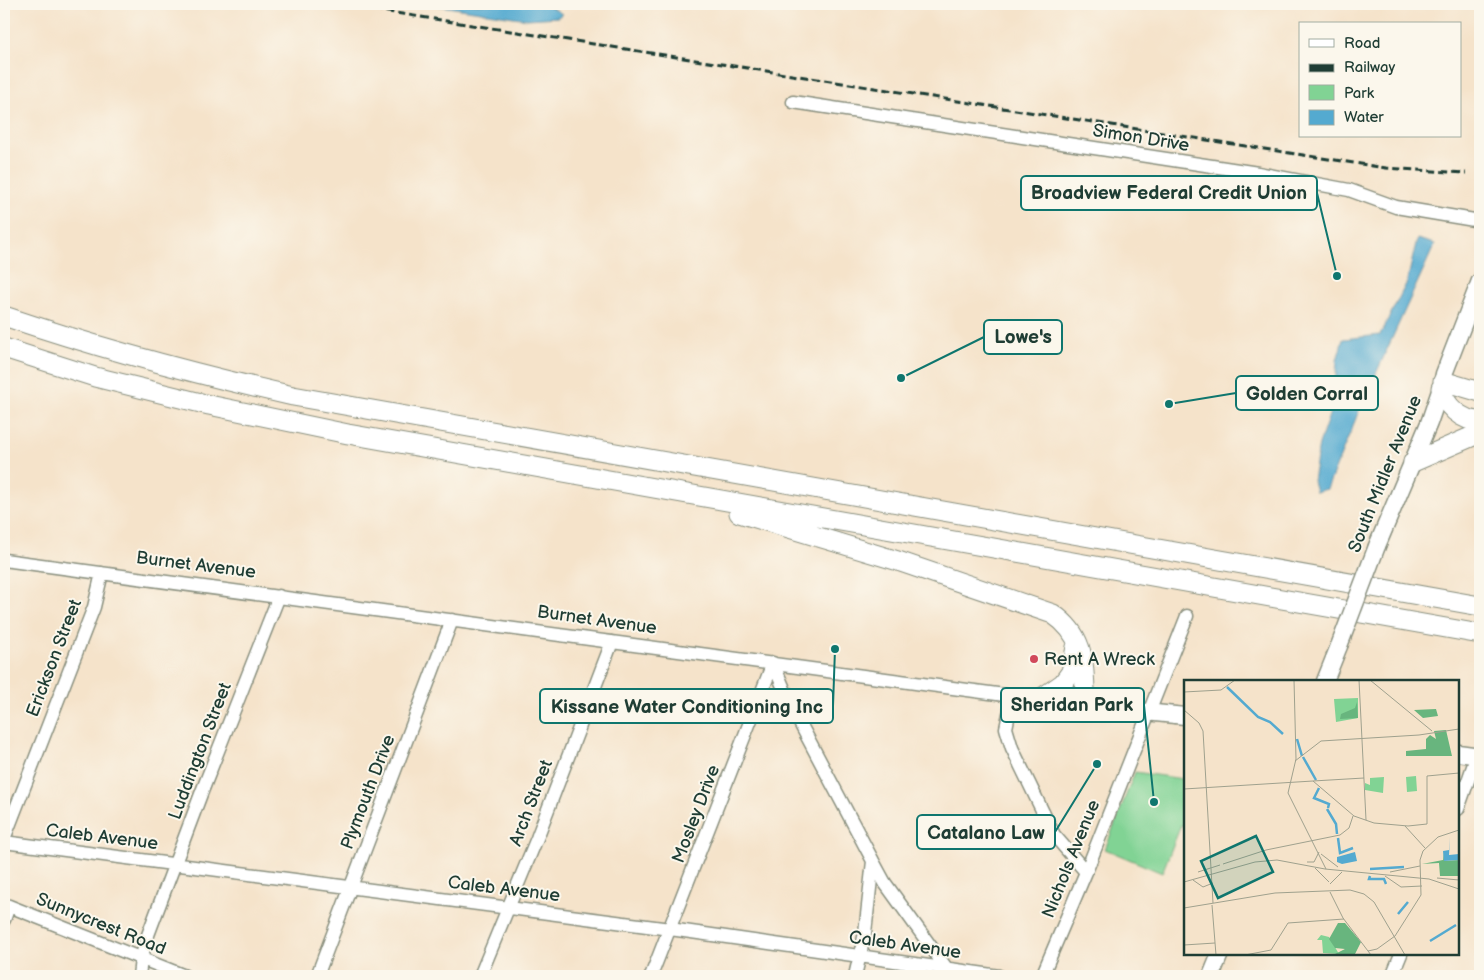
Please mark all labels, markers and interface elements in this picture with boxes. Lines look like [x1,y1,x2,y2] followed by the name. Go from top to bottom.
[1299,22,1462,138] legend
[1344,34,1380,53] text: Road
[1344,58,1395,77] text: Railway
[1344,84,1375,103] text: Park
[1344,108,1384,127] text: Water
[1091,120,1191,156] street label: Simon Drive
[1021,176,1317,210] callout: Broadview Federal Credit Union
[1031,182,1307,205] text: Broadview Federal Credit Union
[984,320,1062,354] callout: Lowe's
[994,326,1052,349] text: Lowe's
[1236,376,1378,410] callout: Golden Corral
[1246,383,1368,406] text: Golden Corral
[1344,392,1426,556] street label: South Midler Avenue
[135,547,257,583] street label: Burnet Avenue
[22,596,86,720] street label: Erickson Street
[536,601,658,639] street label: Burnet Avenue
[1044,649,1155,670] place label: Rent A Wreck
[1028,653,1040,665] marker: Rent A Wreck
[164,679,236,822] street label: Luddington Street
[1184,680,1459,955] inset map
[1001,688,1144,722] callout: Sheridan Park
[540,689,833,723] callout: Kissane Water Conditioning Inc
[1011,694,1133,717] text: Sheridan Park
[551,696,823,719] text: Kissane Water Conditioning Inc
[336,731,400,852] street label: Plymouth Drive
[505,757,557,849] street label: Arch Street
[668,762,724,866] street label: Mosley Drive
[1038,796,1104,921] street label: Nichols Avenue
[917,815,1055,849] callout: Catalano Law
[45,820,160,854] street label: Caleb Avenue
[927,822,1045,845] text: Catalano Law
[447,872,562,906] street label: Caleb Avenue
[33,888,169,960] street label: Sunnycrest Road
[848,927,963,963] street label: Caleb Avenue

